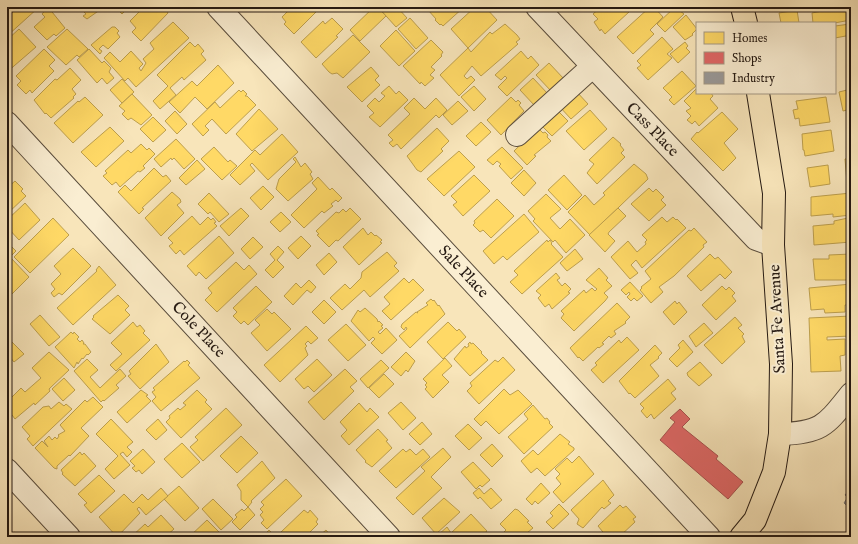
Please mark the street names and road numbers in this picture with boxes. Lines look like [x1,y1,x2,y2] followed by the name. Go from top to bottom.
[621,99,683,161] street label: Cass Place
[434,241,492,303] street label: Sale Place
[765,264,791,374] street label: Santa Fe Avenue
[167,298,229,362] street label: Cole Place

